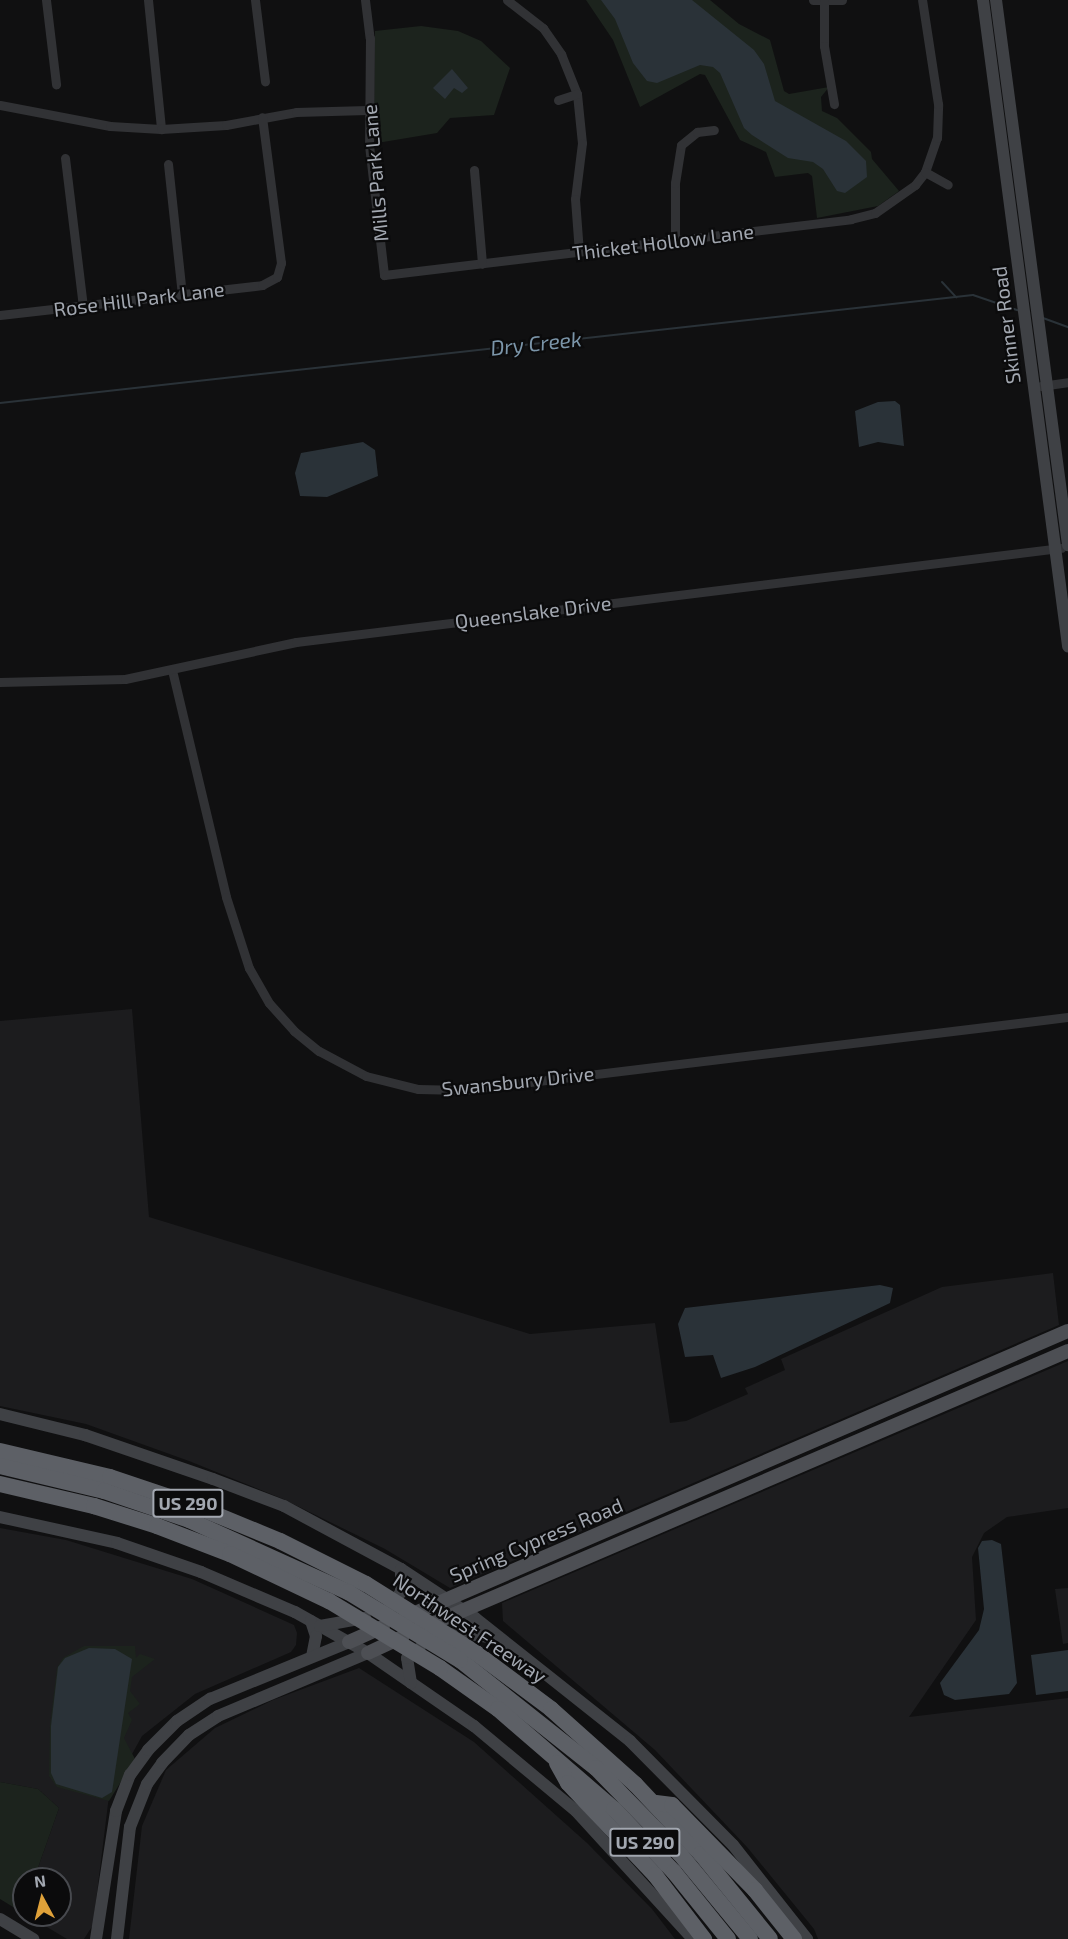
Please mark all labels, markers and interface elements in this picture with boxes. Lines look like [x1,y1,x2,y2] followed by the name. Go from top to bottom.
[357,103,393,243] street label: Mills Park Lane
[571,219,755,265] street label: Thicket Hollow Lane
[987,265,1025,385] street label: Skinner Road
[52,277,226,321] street label: Rose Hill Park Lane
[489,326,583,360] water label: Dry Creek
[453,590,613,634] street label: Queenslake Drive
[440,1061,596,1101] street label: Swansbury Drive
[152,1488,224,1518] road number: US 290
[446,1493,626,1587] street label: Spring Cypress Road
[389,1568,551,1688] street label: Northwest Freeway
[609,1827,681,1857] road number: US 290
[12,1867,72,1927] north arrow
[33,1870,47,1891] text: N

